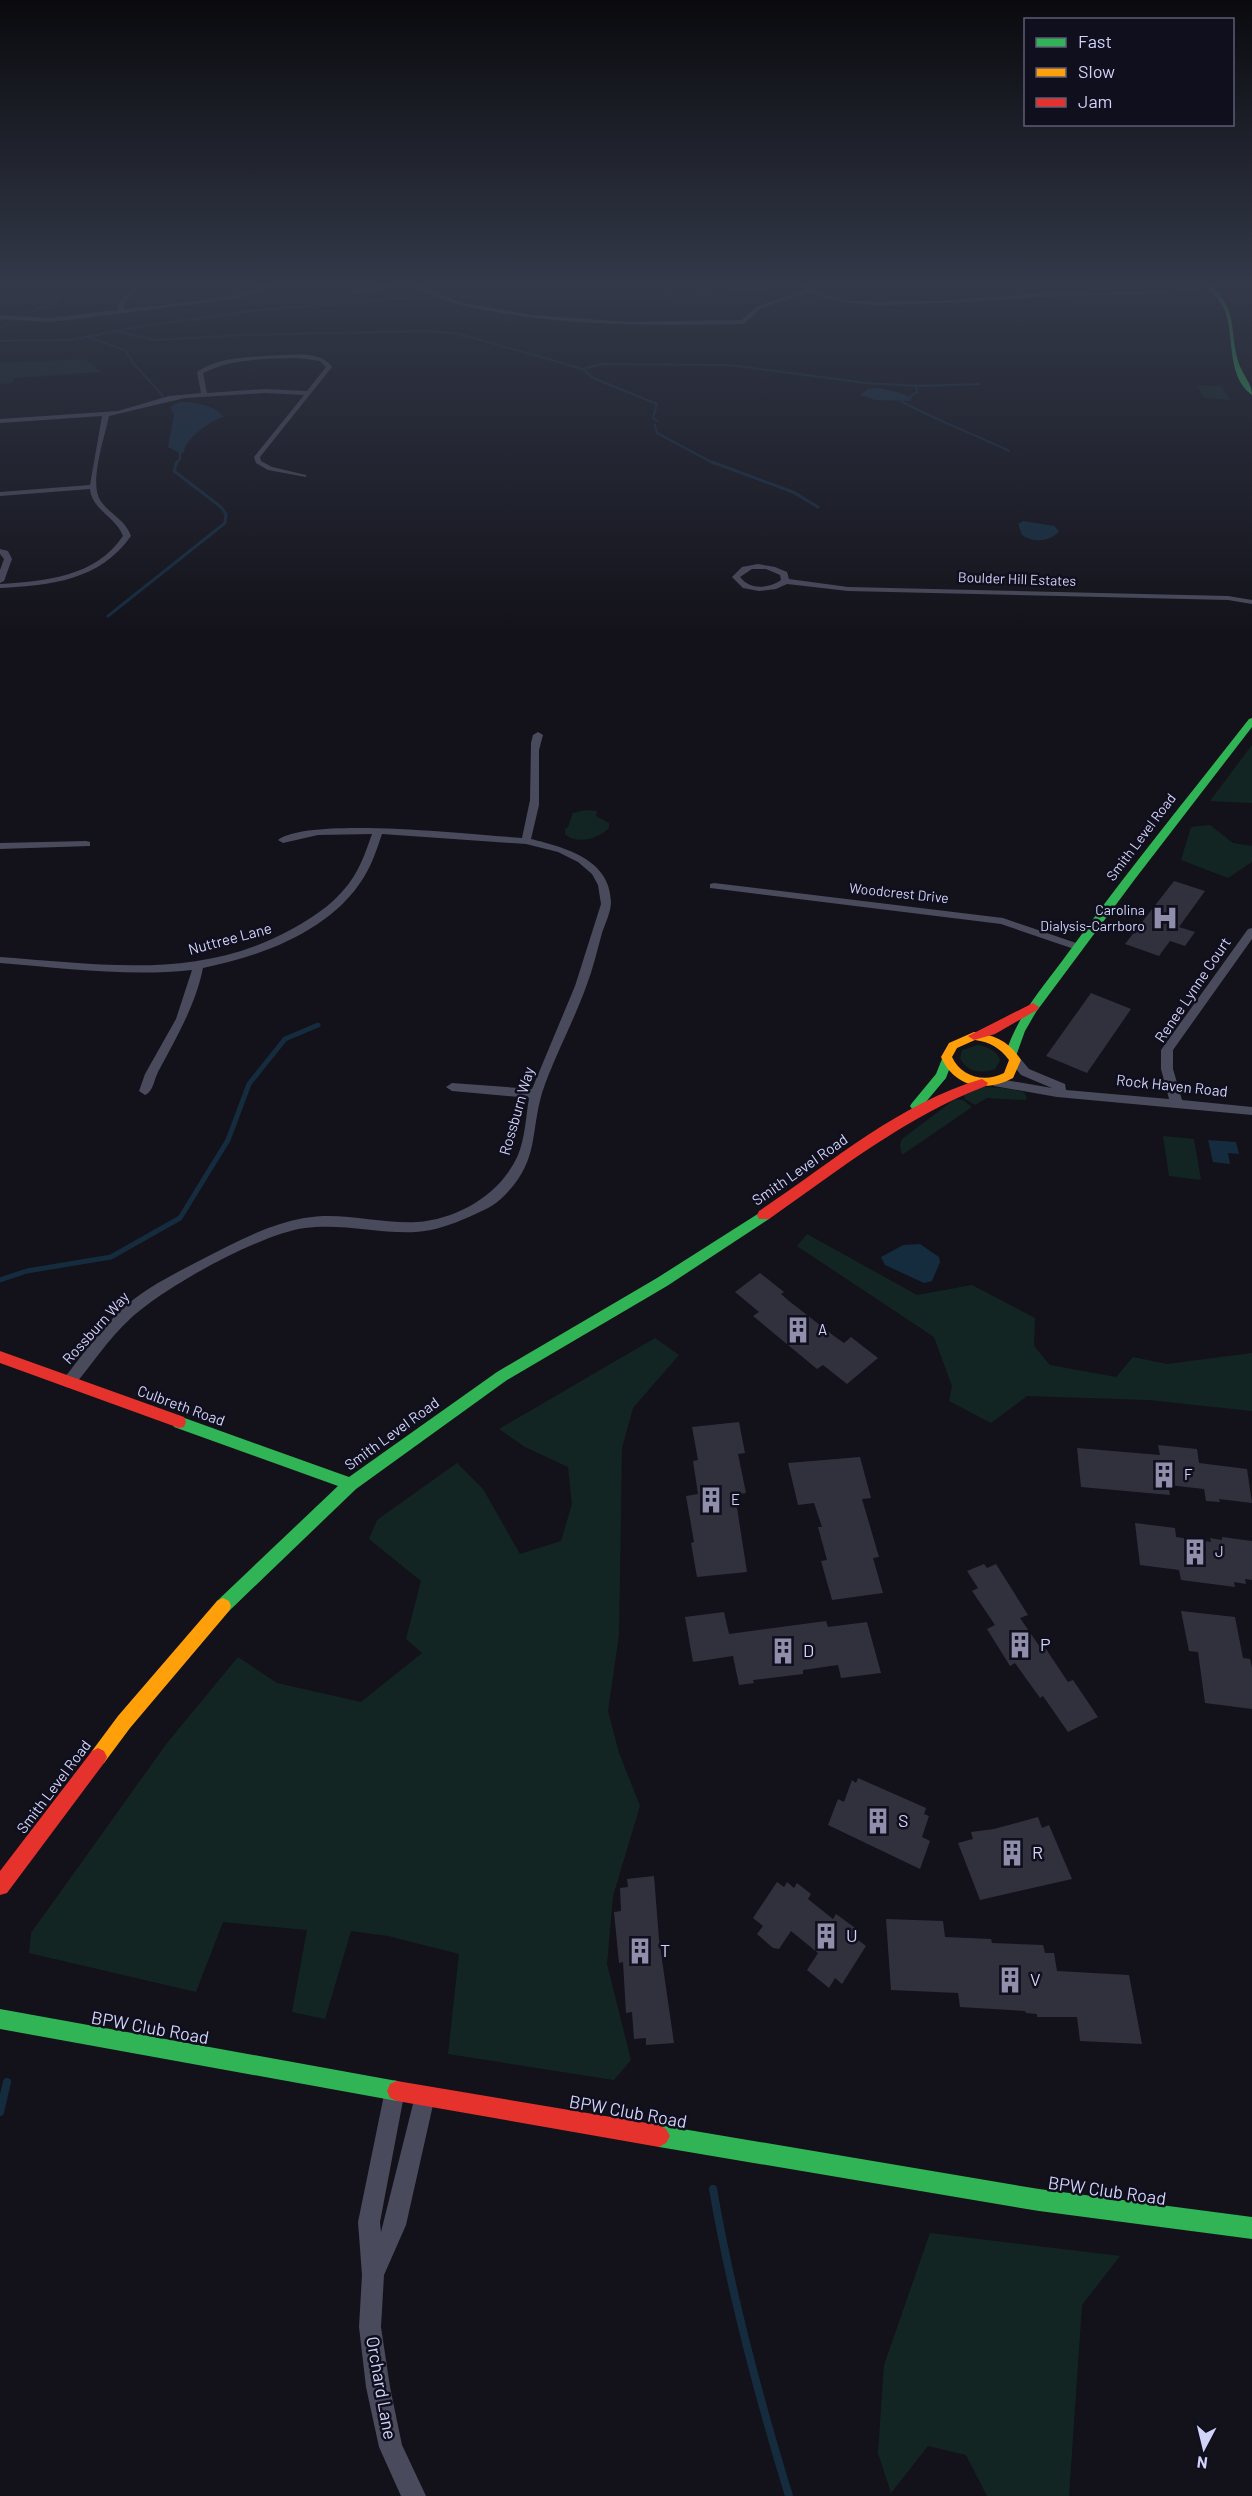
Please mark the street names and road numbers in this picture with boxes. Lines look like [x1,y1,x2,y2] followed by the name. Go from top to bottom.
[958,568,1077,589] street label: Boulder Hill Estates
[1102,790,1179,884] street label: Smith Level Road
[848,879,950,906] street label: Woodcrest Drive
[186,918,273,958] street label: Nuttree Lane
[1150,933,1234,1045] street label: Renee Lynne Court
[495,1064,537,1157] street label: Rossburn Way
[1115,1070,1229,1100] street label: Rock Haven Road
[748,1130,851,1209] street label: Smith Level Road
[58,1287,133,1367] street label: Rossburn Way
[135,1381,228,1429] street label: Culbreth Road
[341,1393,442,1473] street label: Smith Level Road
[12,1736,94,1837] street label: Smith Level Road
[90,2006,211,2048] street label: BPW Club Road
[568,2090,689,2132] street label: BPW Club Road
[1047,2171,1168,2209] street label: BPW Club Road
[362,2335,402,2441] street label: Orchard Lane

